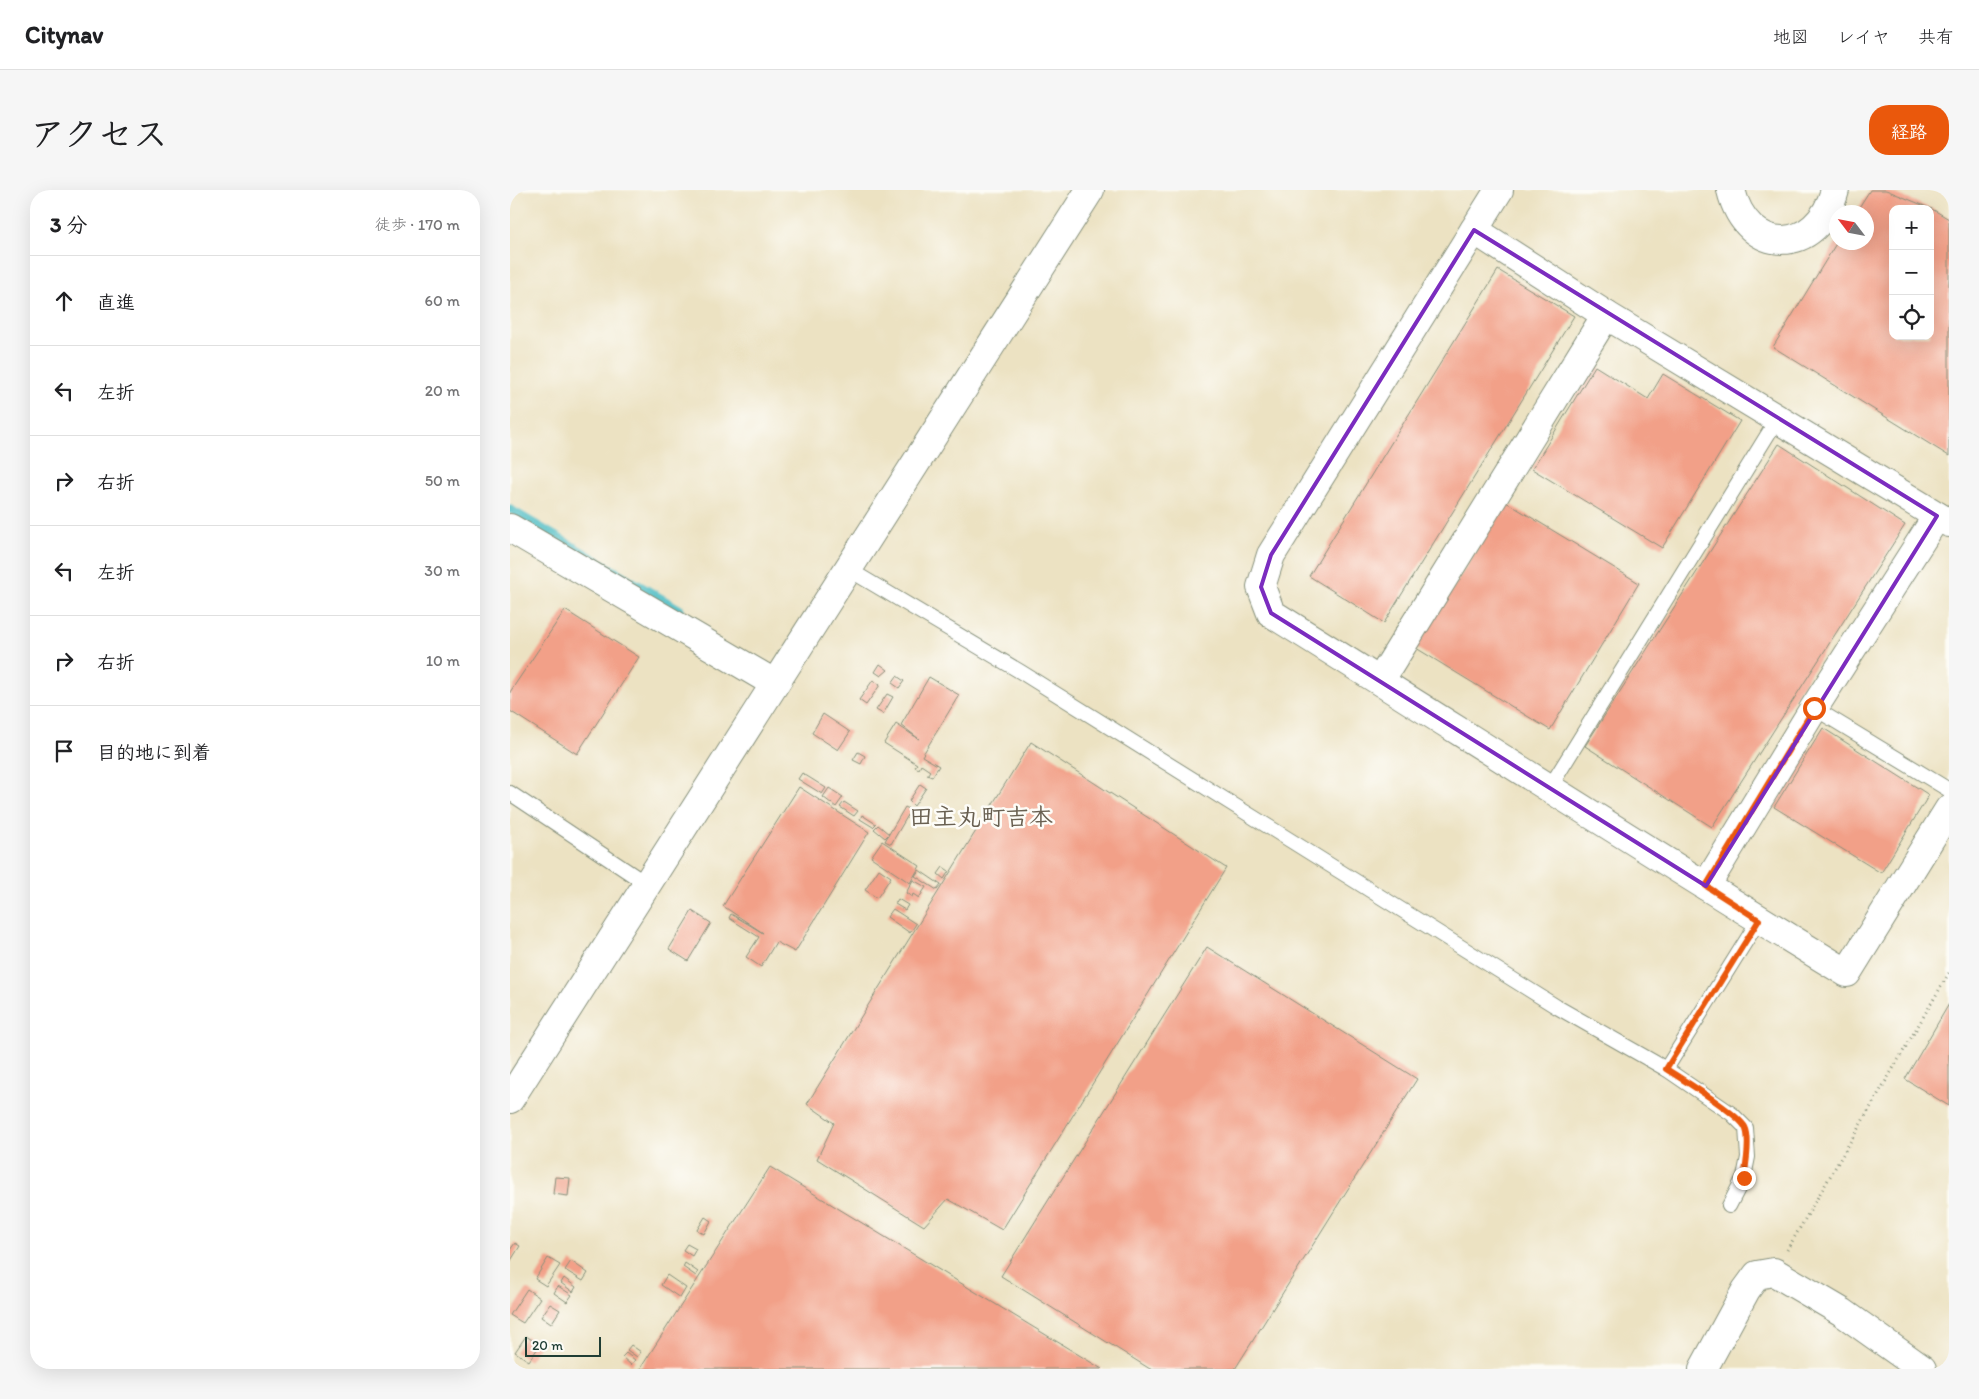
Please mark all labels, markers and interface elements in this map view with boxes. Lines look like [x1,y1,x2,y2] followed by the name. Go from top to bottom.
[25,20,103,49] text: Citynav
[1773,26,1809,48] text: 地図
[1837,26,1890,48] text: レイヤ
[1918,26,1954,48] text: 共有
[1869,105,1949,155] button: 経路
[30,113,168,155] text: アクセス
[1829,205,1874,250] north arrow
[1889,205,1934,340] map controls
[1889,205,1934,250] button: +
[50,212,87,237] text: 3 分
[375,215,460,234] text: 徒歩 · 170 m
[1889,250,1934,295] button: −
[50,287,78,315] icon: ahead
[97,291,135,314] text: 直進
[425,291,460,310] text: 60 m
[1889,295,1934,340] button: locate
[50,377,78,405] icon: left
[97,381,135,404] text: 左折
[425,381,460,400] text: 20 m
[50,467,78,495] icon: right
[97,471,135,494] text: 右折
[425,471,460,490] text: 50 m
[50,557,78,585] icon: left
[97,561,135,584] text: 左折
[424,561,460,580] text: 30 m
[50,647,78,675] icon: right
[97,651,135,674] text: 右折
[426,651,460,670] text: 10 m
[1803,697,1826,720] route start
[50,737,78,765] icon: arrive
[97,741,211,764] text: 目的地に到着
[909,802,1053,831] district label: 田主丸町吉本
[1733,1167,1756,1190] route end
[525,1334,601,1357] scale bar
[532,1337,563,1354] text: 20 m

